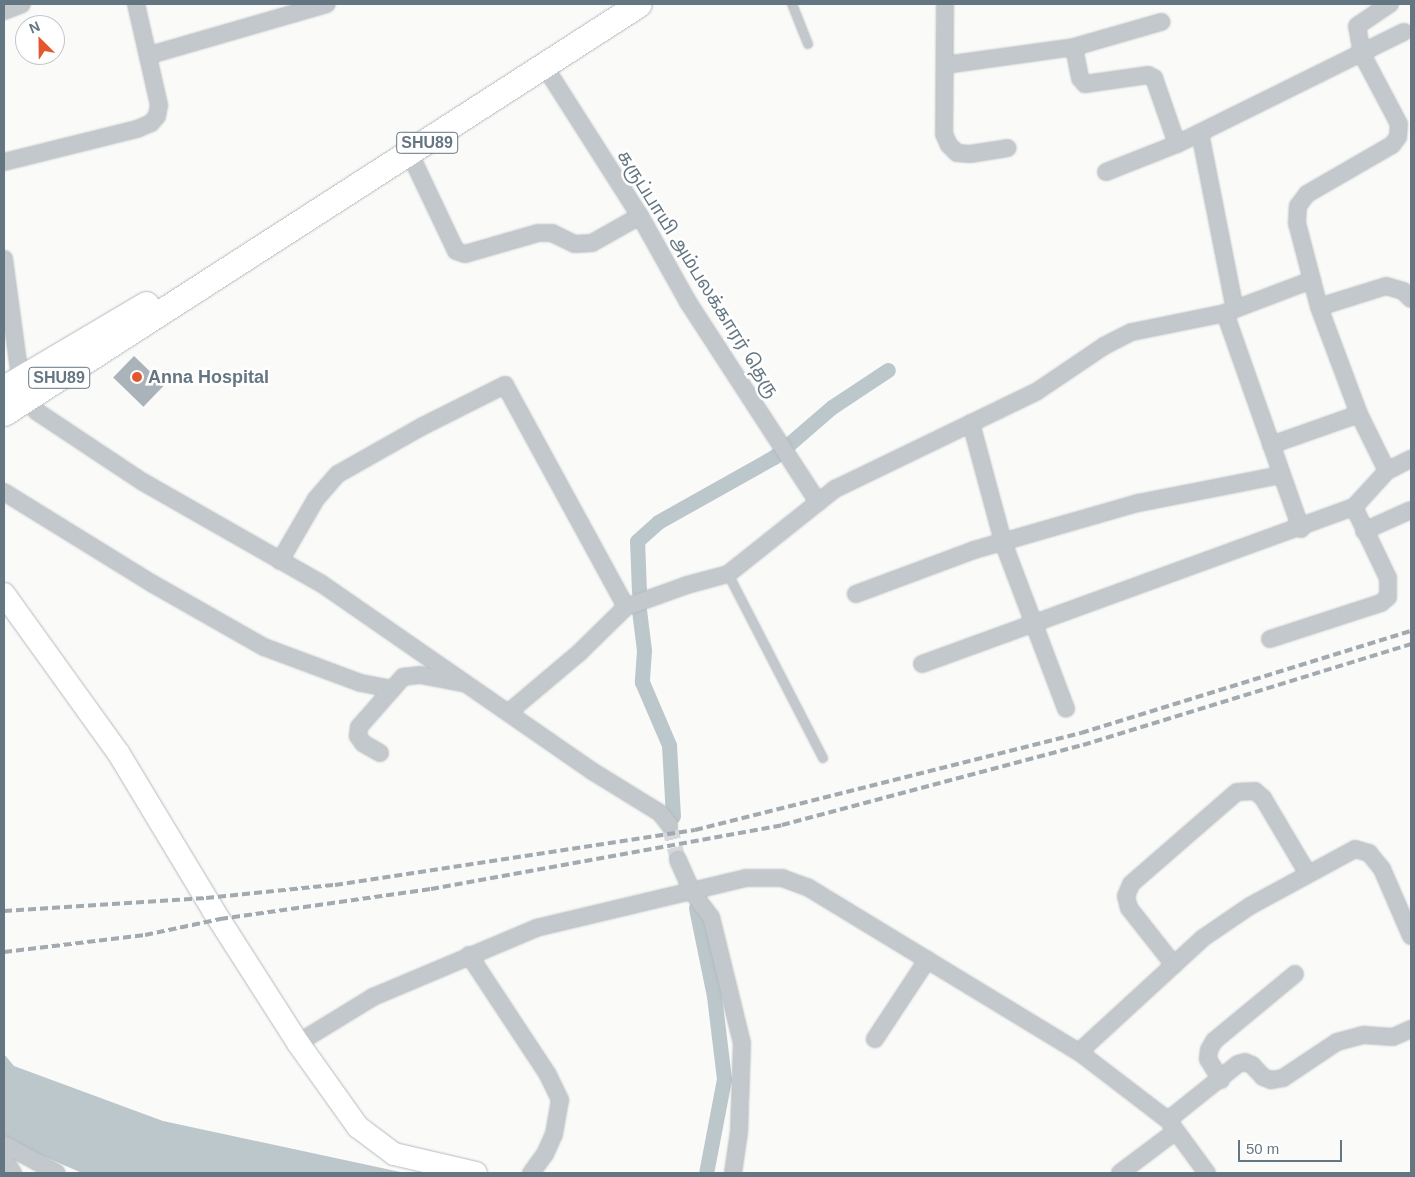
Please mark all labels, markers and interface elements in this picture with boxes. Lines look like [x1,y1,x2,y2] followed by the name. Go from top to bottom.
[15,15,65,65] north arrow
[27,18,42,36] text: N
[396,130,458,156] road number: SHU89
[613,146,783,402] street label: கருப்பாயி அம்பலக்காரர் தெரு
[28,364,90,392] road number: SHU89
[148,366,269,388] place label: Anna Hospital
[130,370,144,384] marker: Anna Hospital
[1240,1130,1344,1162] scale bar
[1246,1140,1279,1157] text: 50 m

